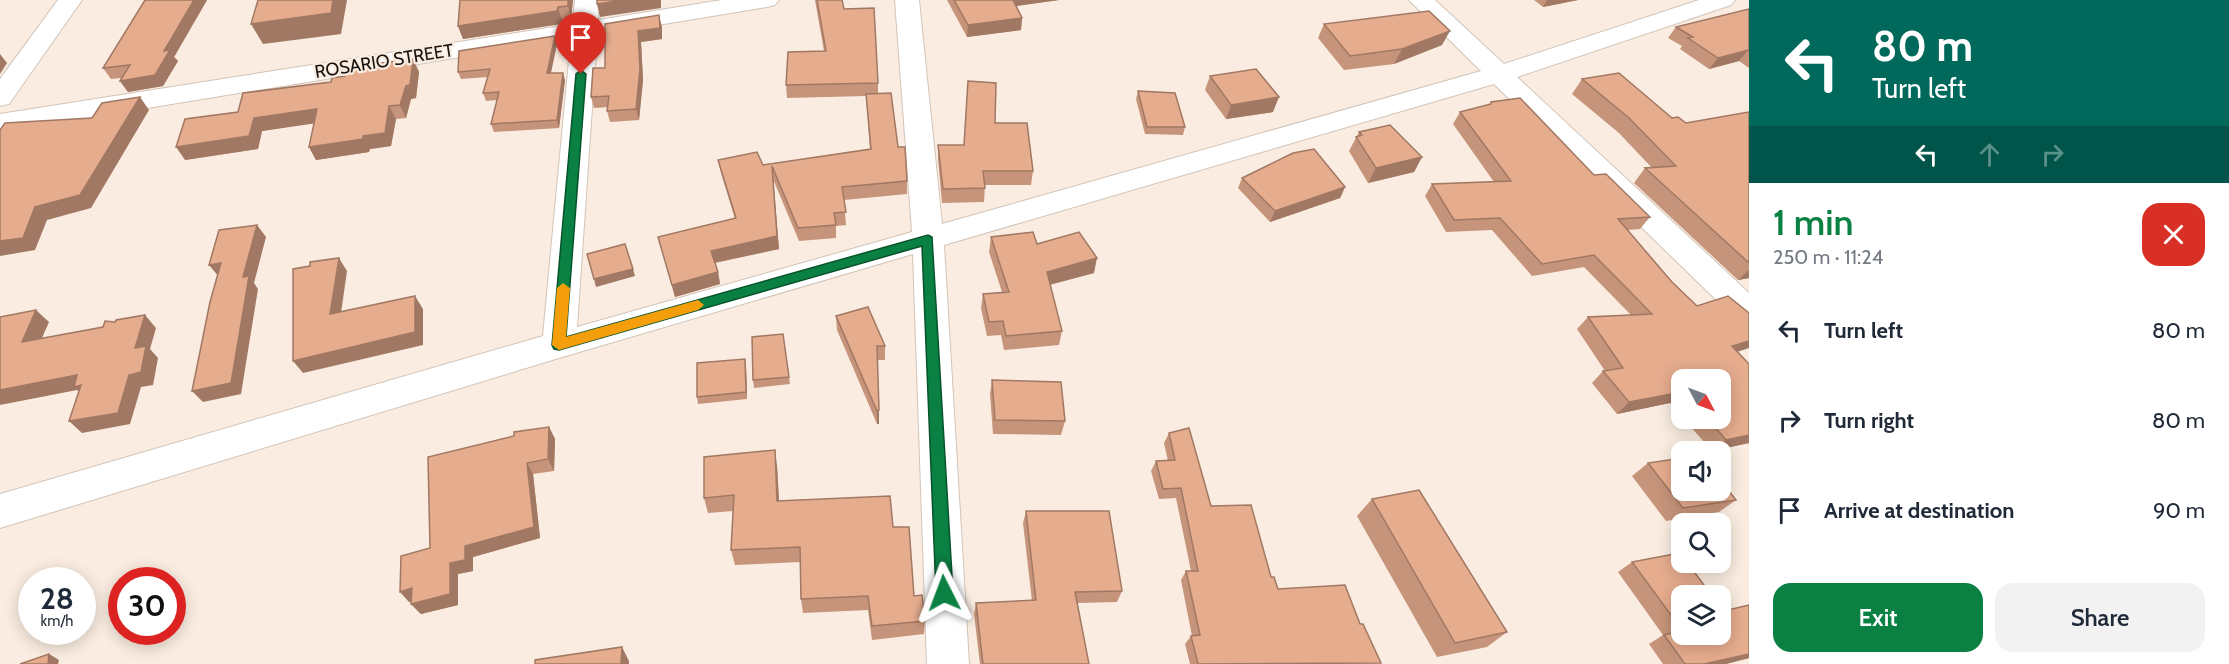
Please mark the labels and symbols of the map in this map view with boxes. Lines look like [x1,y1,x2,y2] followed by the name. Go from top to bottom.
[555,12,606,74] pin
[313,39,455,83] street label: ROSARIO STREET
[1671,369,1731,429] north arrow
[912,561,976,625] position arrow
[108,567,186,645] speed limit sign: 30

